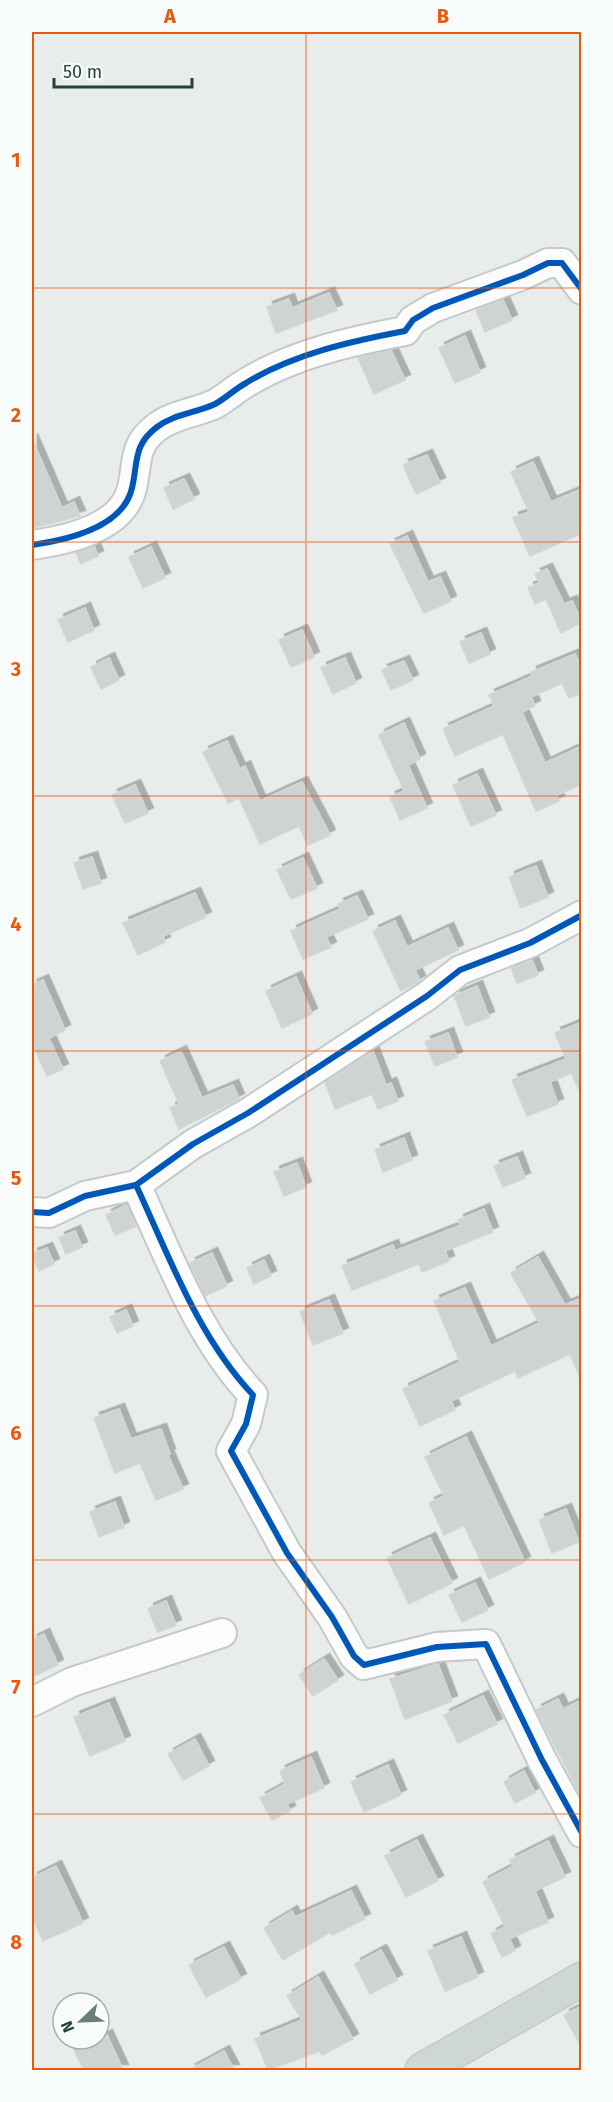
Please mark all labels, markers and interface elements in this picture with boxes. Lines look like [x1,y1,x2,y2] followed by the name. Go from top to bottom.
[163,4,177,28] text: A
[437,4,449,28] text: B
[54,51,192,89] scale bar
[63,61,102,83] text: 50 m
[11,148,21,172] text: 1
[11,403,21,427] text: 2
[10,657,21,681] text: 3
[10,912,22,936] text: 4
[11,1166,22,1190] text: 5
[10,1421,22,1445] text: 6
[11,1675,21,1699] text: 7
[10,1930,22,1954] text: 8
[51,1991,111,2051] north arrow
[57,2018,78,2035] text: N

